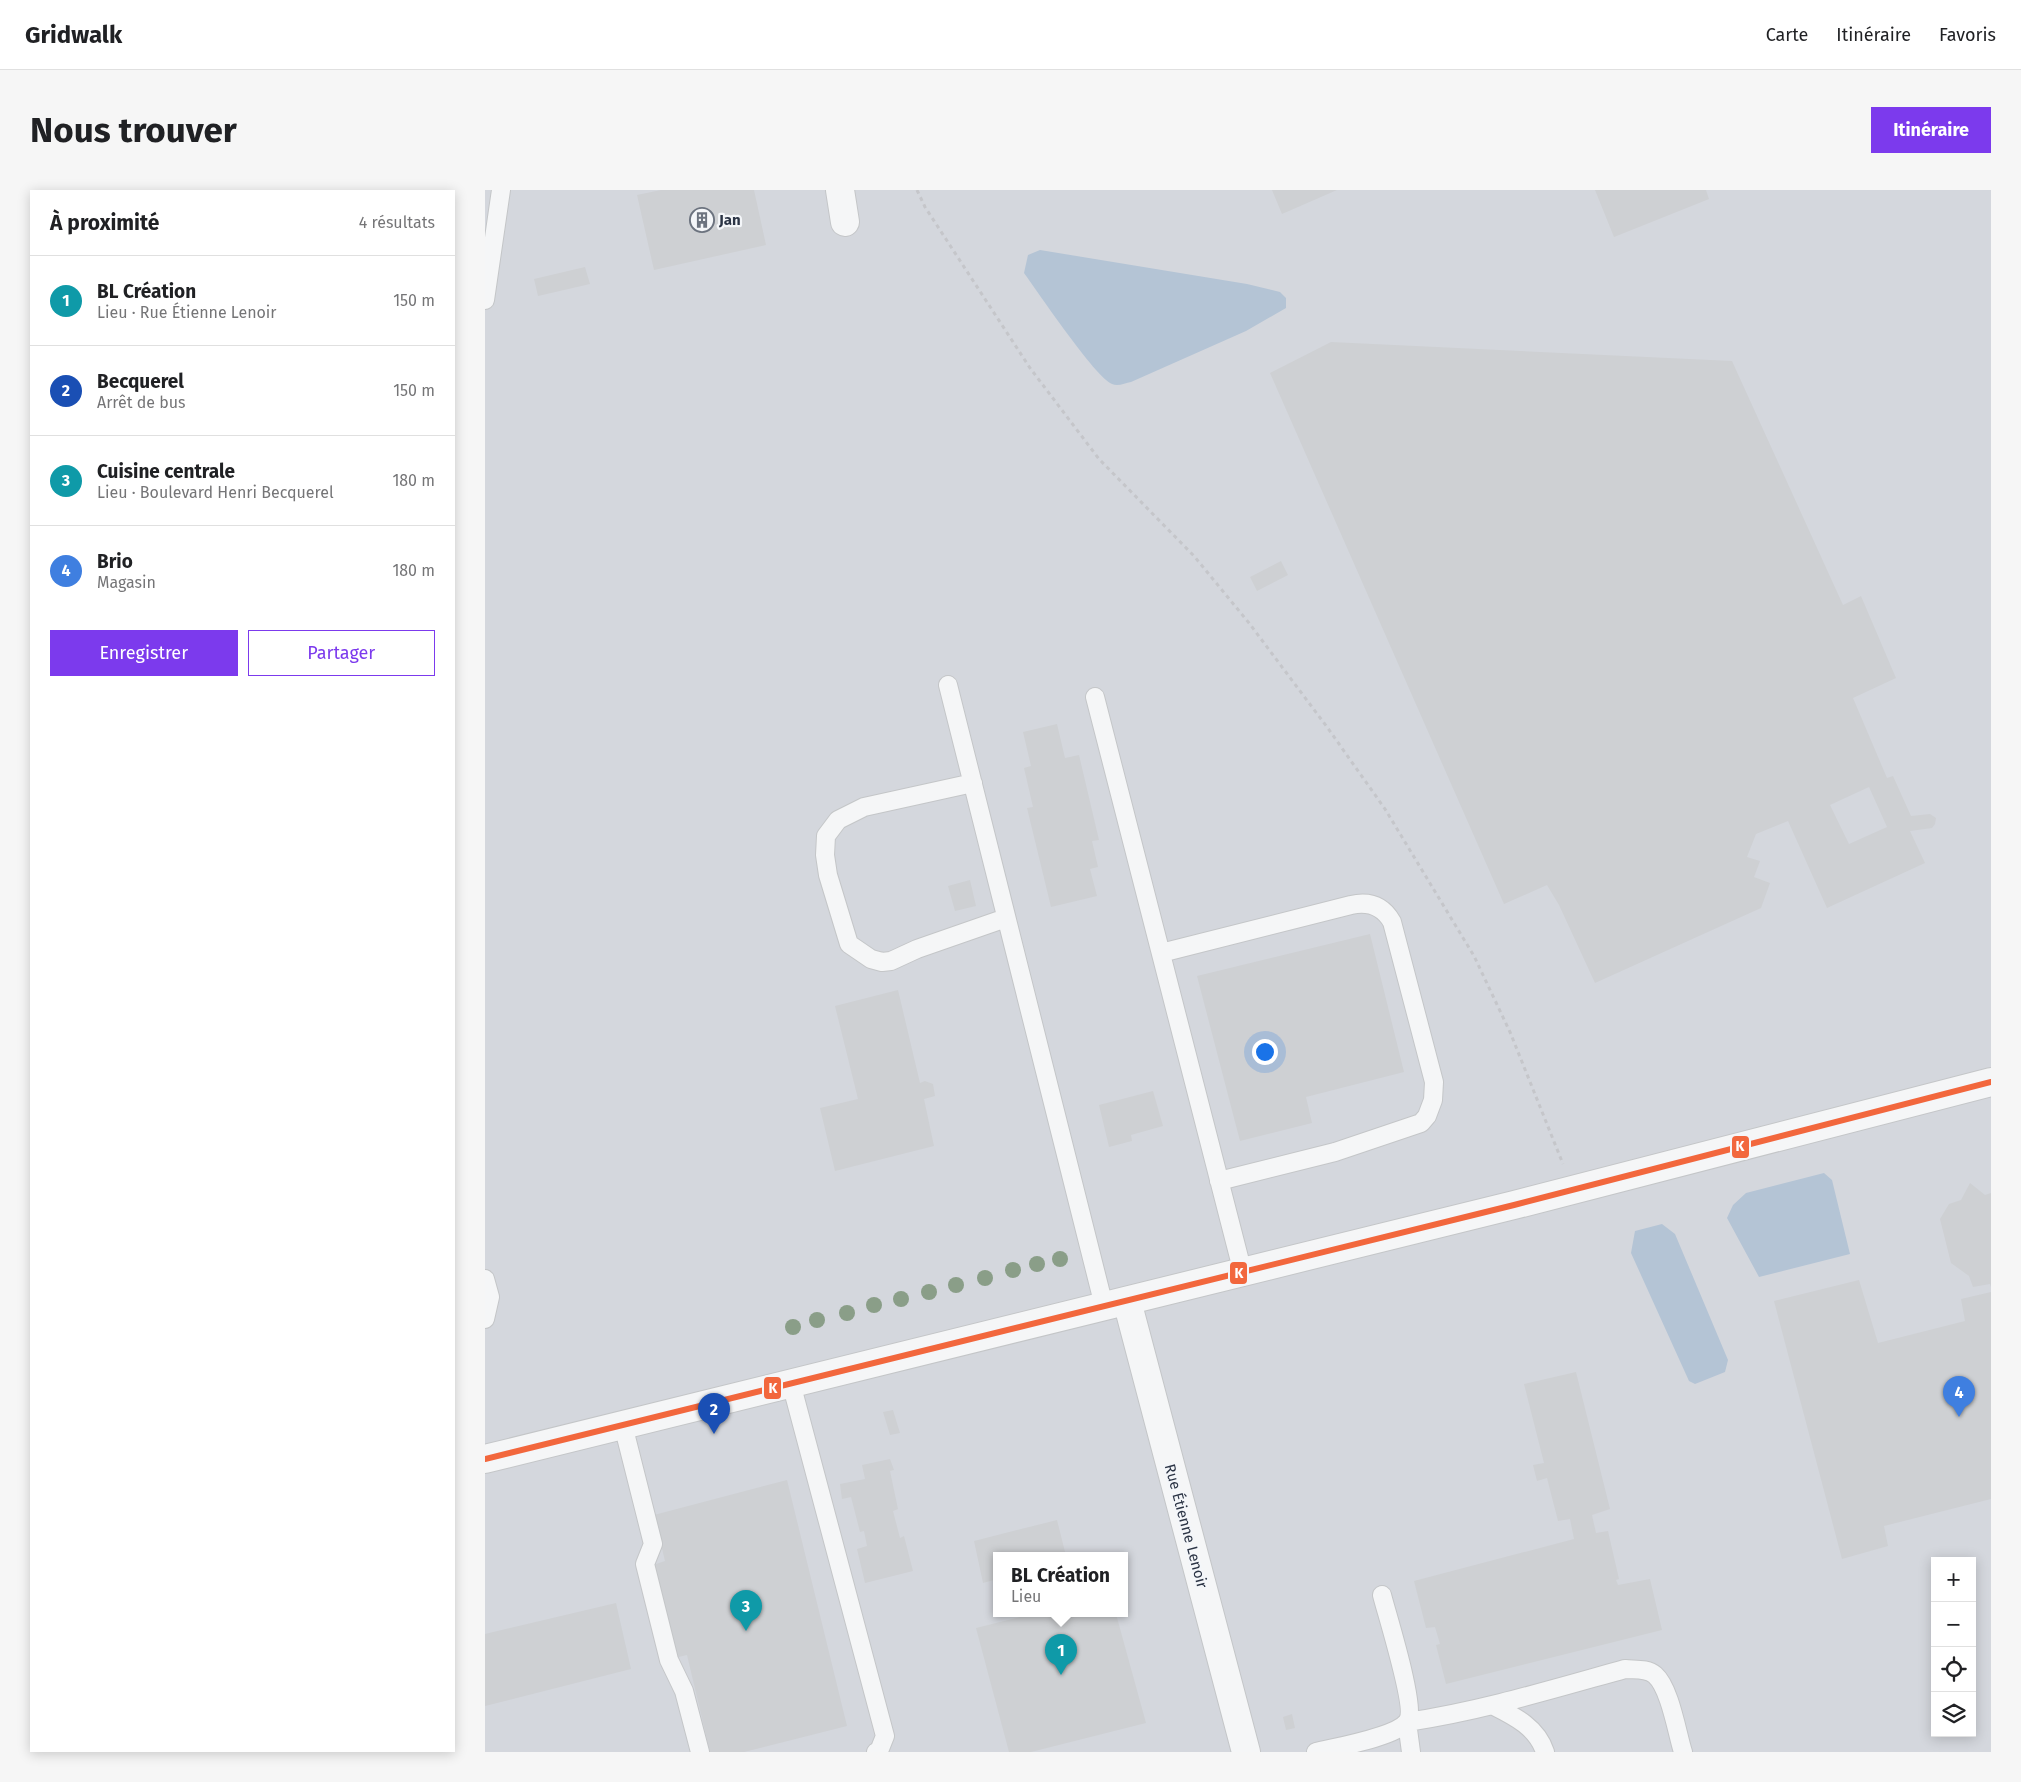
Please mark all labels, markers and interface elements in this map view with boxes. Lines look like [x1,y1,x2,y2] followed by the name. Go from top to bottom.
[25,21,122,49] text: Gridwalk
[1766,24,1808,46] text: Carte
[1836,24,1911,46] text: Itinéraire
[1939,24,1996,46] text: Favoris
[1871,107,1991,153] button: Itinéraire
[30,109,237,151] text: Nous trouver
[689,207,715,233] building icon: Jan
[50,210,159,236] text: À proximité
[718,211,741,229] place label: Jan
[359,213,435,232] text: 4 résultats
[97,280,196,303] text: BL Création
[62,291,70,310] text: 1
[393,291,435,310] text: 150 m
[97,303,277,322] text: Lieu · Rue Étienne Lenoir
[97,370,184,393] text: Becquerel
[62,381,70,400] text: 2
[393,381,435,400] text: 150 m
[97,393,186,412] text: Arrêt de bus
[97,460,235,483] text: Cuisine centrale
[62,471,70,490] text: 3
[392,471,435,490] text: 180 m
[97,483,334,502] text: Lieu · Boulevard Henri Becquerel
[97,550,133,573] text: Brio
[61,561,71,580] text: 4
[392,561,435,580] text: 180 m
[97,573,156,592] text: Magasin
[50,630,238,676] button: Enregistrer
[248,630,435,676] button: Partager
[1252,1039,1278,1065] your location
[1731,1135,1750,1159] line badge: K
[1736,1138,1746,1155] text: K
[1229,1261,1248,1285] line badge: K
[1235,1265,1245,1282] text: K
[763,1376,782,1400] line badge: K
[1943,1376,1975,1417] pin: 4
[769,1380,779,1397] text: K
[698,1393,730,1434] pin: 2
[1161,1462,1211,1590] street label: Rue Étienne Lenoir
[993,1552,1128,1617] popup
[1931,1557,1976,1737] map controls
[1931,1557,1976,1602] button: +
[1011,1564,1110,1587] text: BL Création
[1011,1587,1041,1606] text: Lieu
[730,1590,762,1631] pin: 3
[1931,1602,1976,1647] button: −
[1045,1634,1077,1675] pin: 1
[1931,1647,1976,1692] button: locate
[1931,1692,1976,1737] button: layers

